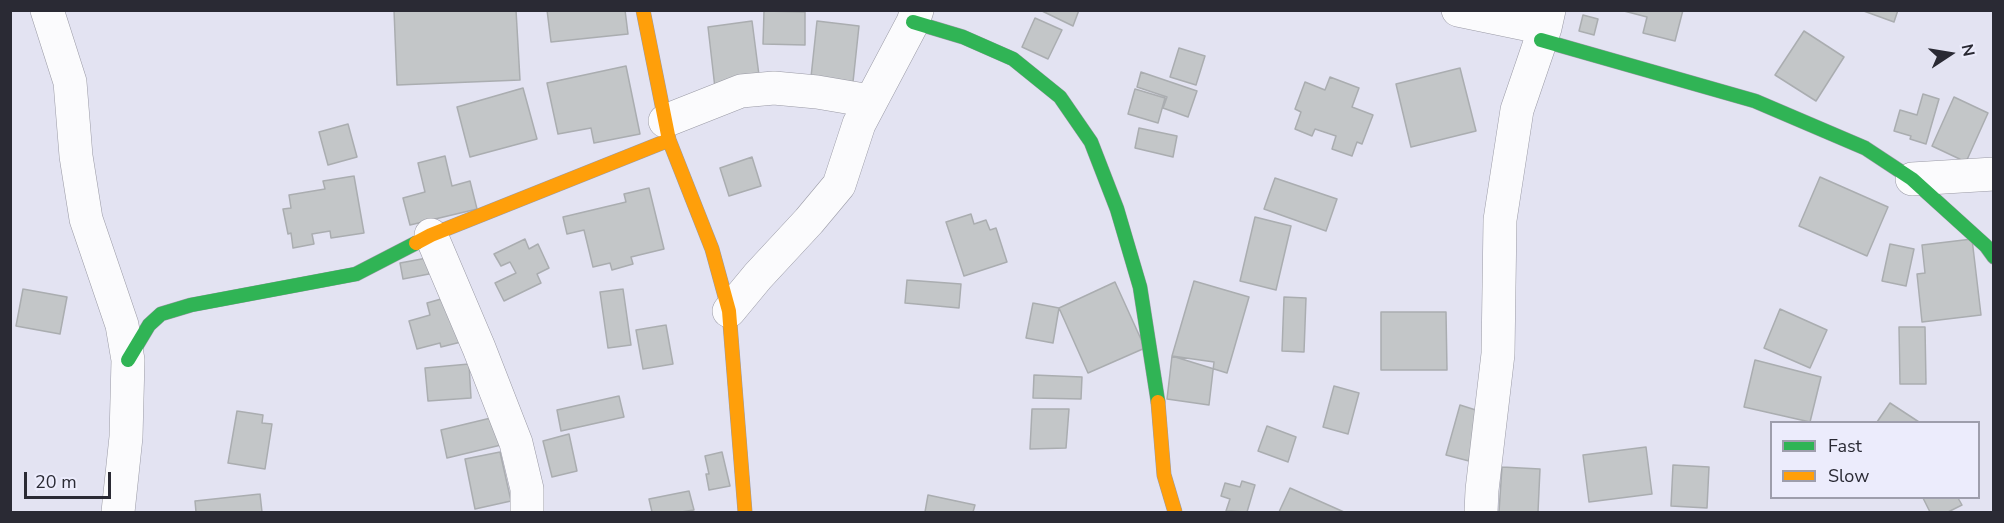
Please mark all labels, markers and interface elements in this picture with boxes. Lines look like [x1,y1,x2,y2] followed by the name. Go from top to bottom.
[1920,24,1980,84] north arrow
[1956,42,1980,58] text: N
[1770,421,1980,499] legend
[1828,434,1862,458] text: Fast
[27,460,114,498] scale bar
[1828,464,1869,488] text: Slow
[35,470,77,494] text: 20 m

